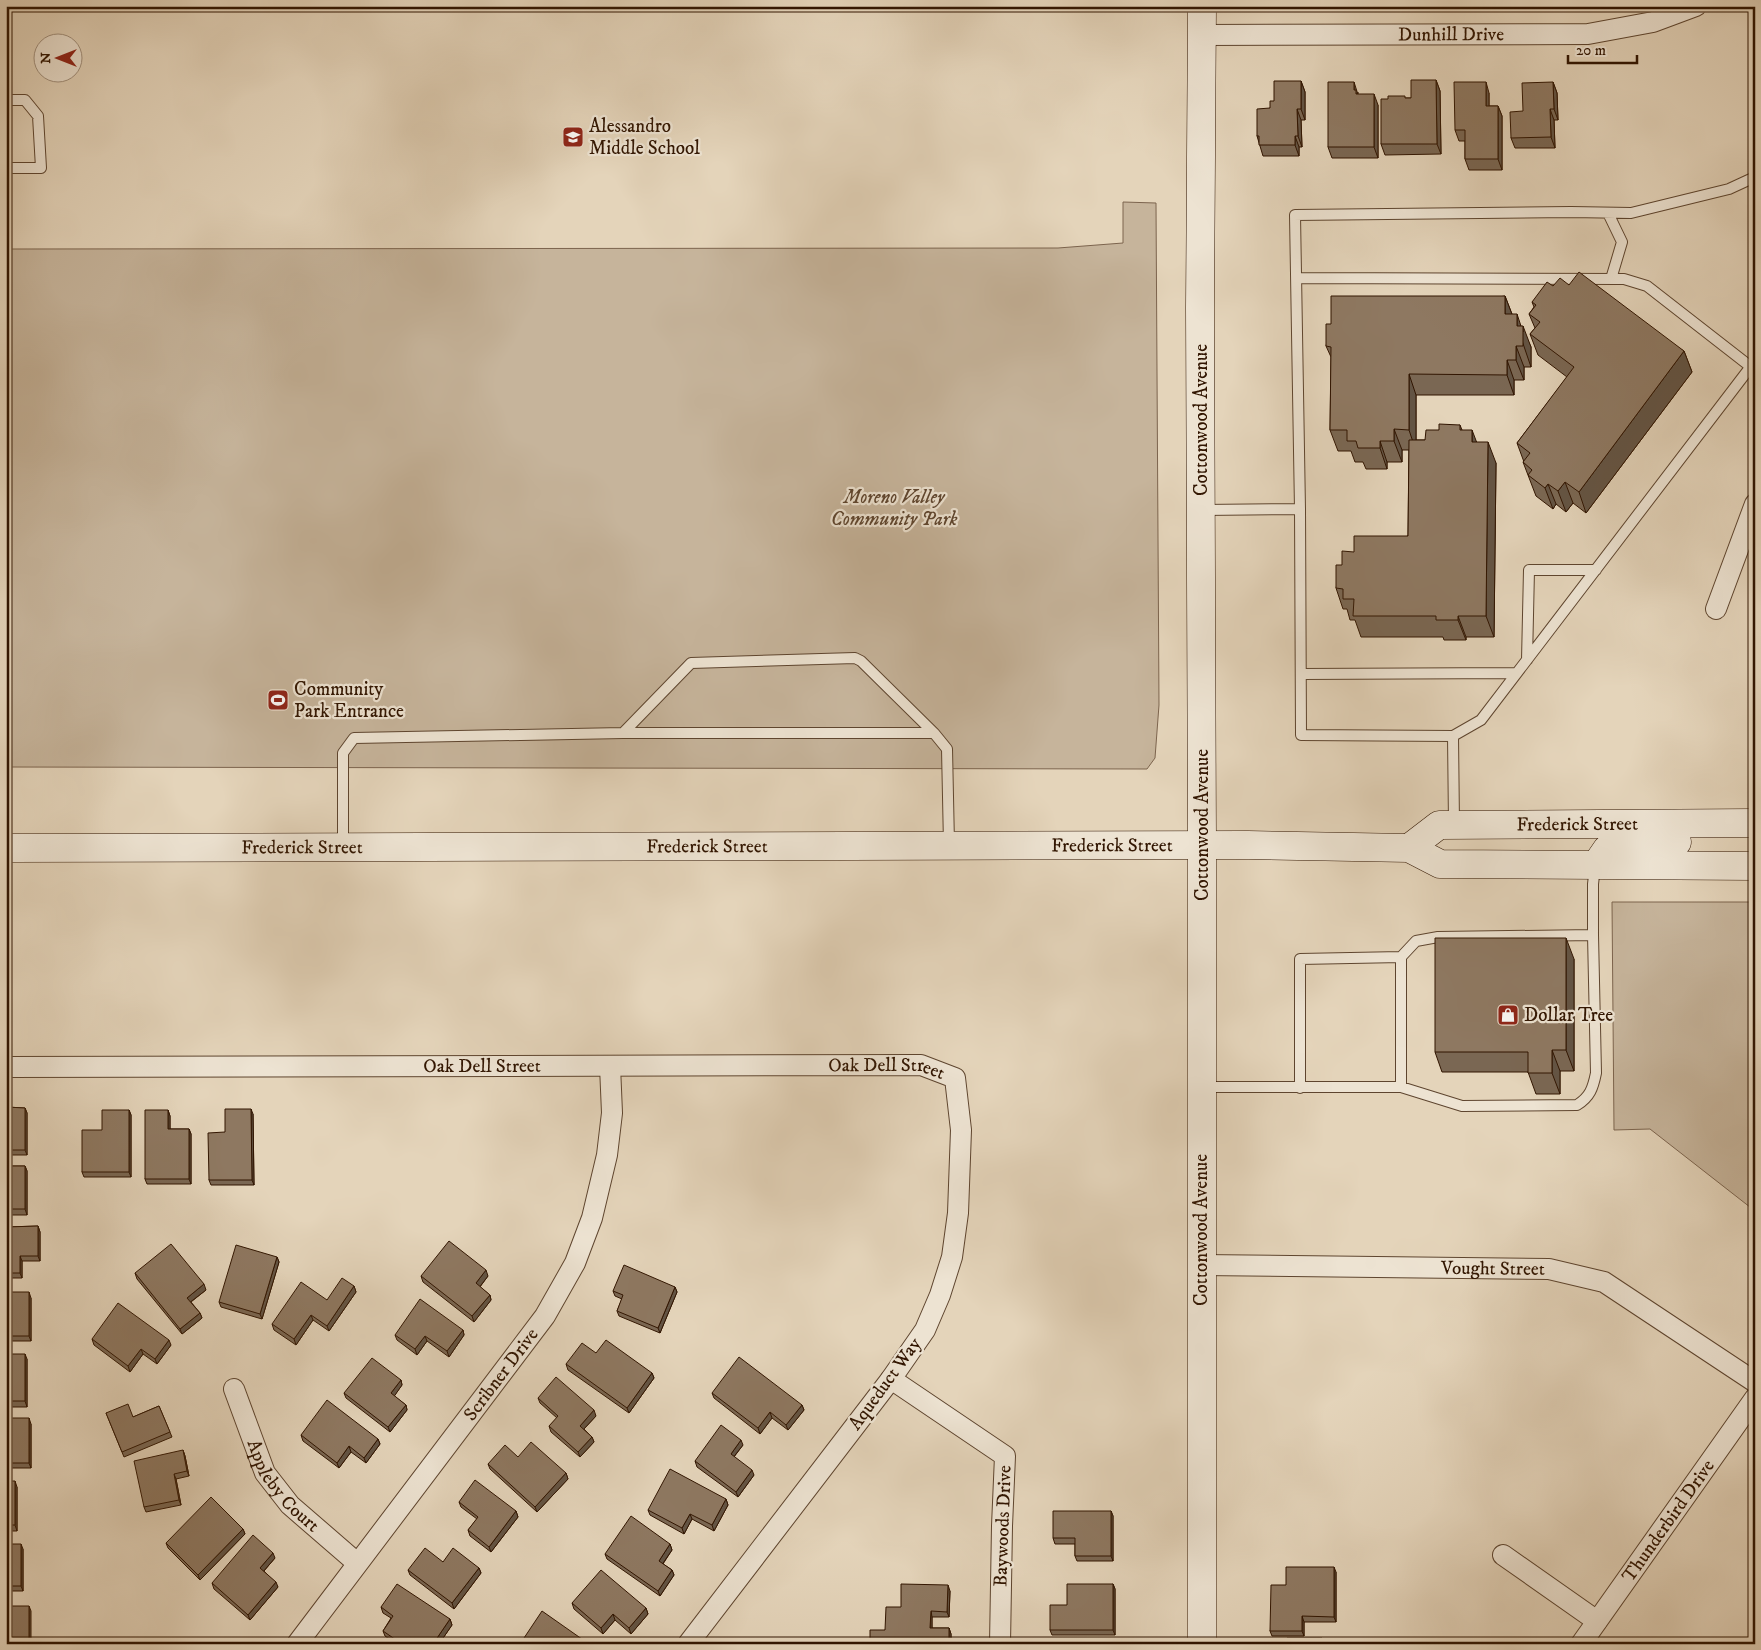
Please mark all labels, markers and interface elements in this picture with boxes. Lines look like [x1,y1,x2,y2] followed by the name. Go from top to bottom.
[1398,23,1504,46] street label: Dunhill Drive
[32,32,82,82] north arrow
[1568,32,1637,64] scale bar
[1576,41,1606,60] text: 20 m
[37,52,55,64] text: N
[589,115,700,160] place label: Alessandro Middle School
[561,125,585,149] school or university icon: Alessandro Middle School
[1190,344,1213,496] street label: Cottonwood Avenue
[831,486,957,531] park label: Moreno Valley Community Park
[294,678,404,723] place label: Community Park Entrance
[266,688,290,712] sports icon: Community Park Entrance
[1191,749,1214,901] street label: Cottonwood Avenue
[1516,812,1638,836] street label: Frederick Street
[1051,834,1173,857] street label: Frederick Street
[646,835,768,858] street label: Frederick Street
[241,836,363,859] street label: Frederick Street
[1496,1003,1520,1027] shop icon: Dollar Tree
[1524,1004,1613,1027] place label: Dollar Tree
[828,1053,948,1085] street label: Oak Dell Street
[423,1054,541,1078] street label: Oak Dell Street
[1190,1154,1213,1306] street label: Cottonwood Avenue
[1440,1256,1545,1280] street label: Vought Street
[458,1323,543,1425] street label: Scribner Drive
[844,1332,928,1435] street label: Aqueduct Way
[242,1436,324,1537] street label: Appleby Court
[1617,1455,1719,1586] street label: Thunderbird Drive
[989,1465,1017,1587] street label: Baywoods Drive

